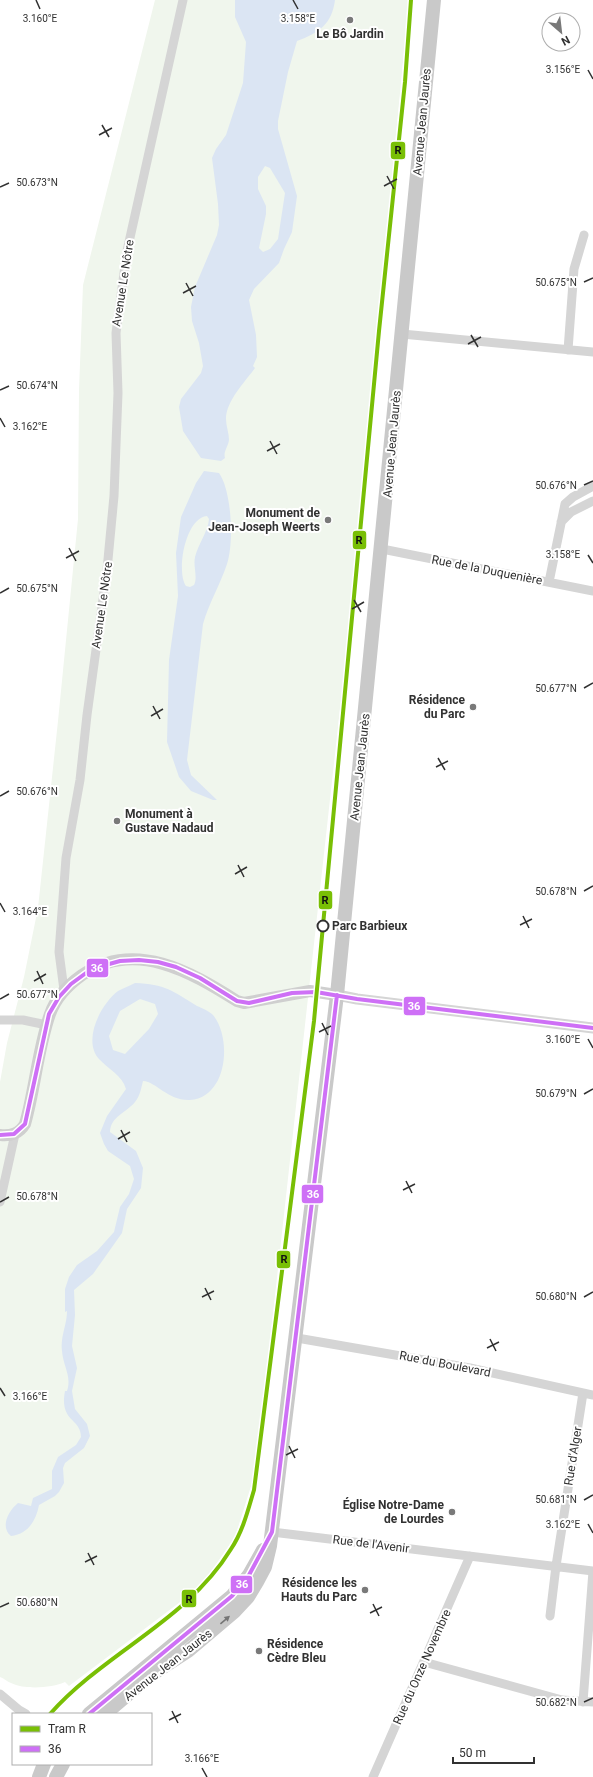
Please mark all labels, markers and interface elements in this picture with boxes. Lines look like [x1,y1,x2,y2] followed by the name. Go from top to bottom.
[541,12,581,52] north arrow
[23,13,58,24] text: 3.160°E
[281,13,316,24] text: 3.158°E
[345,15,355,25] marker: Le Bô Jardin
[316,27,384,41] place label: Le Bô Jardin
[559,33,572,48] text: N
[546,64,581,75] text: 3.156°E
[410,68,434,176] street label: Avenue Jean Jaurès
[390,141,406,160] line badge: R
[394,144,402,157] text: R
[16,177,58,188] text: 50.673°N
[109,239,137,327] street label: Avenue Le Nôtre
[535,277,577,288] text: 50.675°N
[16,380,58,391] text: 50.674°N
[380,390,404,498] street label: Avenue Jean Jaurès
[13,421,48,432] text: 3.162°E
[535,480,577,491] text: 50.676°N
[208,506,321,534] place label: Monument de Jean-Joseph Weerts
[323,515,333,525] marker: Monument de Jean-Joseph Weerts
[352,530,367,550] line badge: R
[355,534,363,547] text: R
[546,549,581,560] text: 3.158°E
[430,552,544,588] street label: Rue de la Duquenière
[89,561,115,649] street label: Avenue Le Nôtre
[16,583,58,594] text: 50.675°N
[535,683,577,694] text: 50.677°N
[409,693,466,721] place label: Résidence du Parc
[468,702,478,712] marker: Résidence du Parc
[347,713,373,821] street label: Avenue Jean Jaurès
[16,786,58,797] text: 50.676°N
[125,807,214,835] place label: Monument à Gustave Nadaud
[112,816,122,826] marker: Monument à Gustave Nadaud
[535,886,577,897] text: 50.678°N
[318,890,333,910] line badge: R
[321,894,329,907] text: R
[13,906,48,917] text: 3.164°E
[316,919,330,933] marker: Parc Barbieux
[332,919,408,933] place label: Parc Barbieux
[86,958,109,978] line badge: 36
[91,962,103,975] text: 36
[16,989,58,1000] text: 50.677°N
[403,996,426,1016] line badge: 36
[408,1000,420,1013] text: 36
[546,1034,581,1045] text: 3.160°E
[535,1088,577,1099] text: 50.679°N
[301,1184,324,1204] line badge: 36
[307,1188,319,1201] text: 36
[16,1191,58,1202] text: 50.678°N
[276,1250,291,1269] line badge: R
[280,1253,288,1266] text: R
[535,1291,577,1302] text: 50.680°N
[398,1348,492,1380] street label: Rue du Boulevard
[13,1391,48,1402] text: 3.166°E
[561,1426,585,1486] street label: Rue d'Alger
[535,1494,577,1505] text: 50.681°N
[343,1497,445,1526] place label: Église Notre-Dame de Lourdes
[447,1507,457,1517] marker: Église Notre-Dame de Lourdes
[546,1519,581,1530] text: 3.162°E
[332,1532,410,1556] street label: Rue de l'Avenir
[230,1575,253,1594] line badge: 36
[281,1576,357,1604] place label: Résidence les Hauts du Parc
[236,1578,248,1591] text: 36
[360,1585,370,1595] marker: Résidence les Hauts du Parc
[181,1589,197,1608] line badge: R
[185,1593,193,1606] text: R
[16,1597,58,1608] text: 50.680°N
[390,1607,454,1727] street label: Rue du Onze Novembre
[219,1615,230,1624] one-way arrow
[121,1626,215,1704] street label: Avenue Jean Jaurès
[267,1637,326,1665] place label: Résidence Cèdre Bleu
[254,1646,264,1656] marker: Résidence Cèdre Bleu
[535,1697,577,1708] text: 50.682°N
[12,1713,152,1765] legend
[48,1722,87,1736] text: Tram R
[453,1739,534,1765] scale bar
[48,1742,62,1756] text: 36
[459,1746,486,1760] text: 50 m
[185,1753,220,1764] text: 3.166°E

